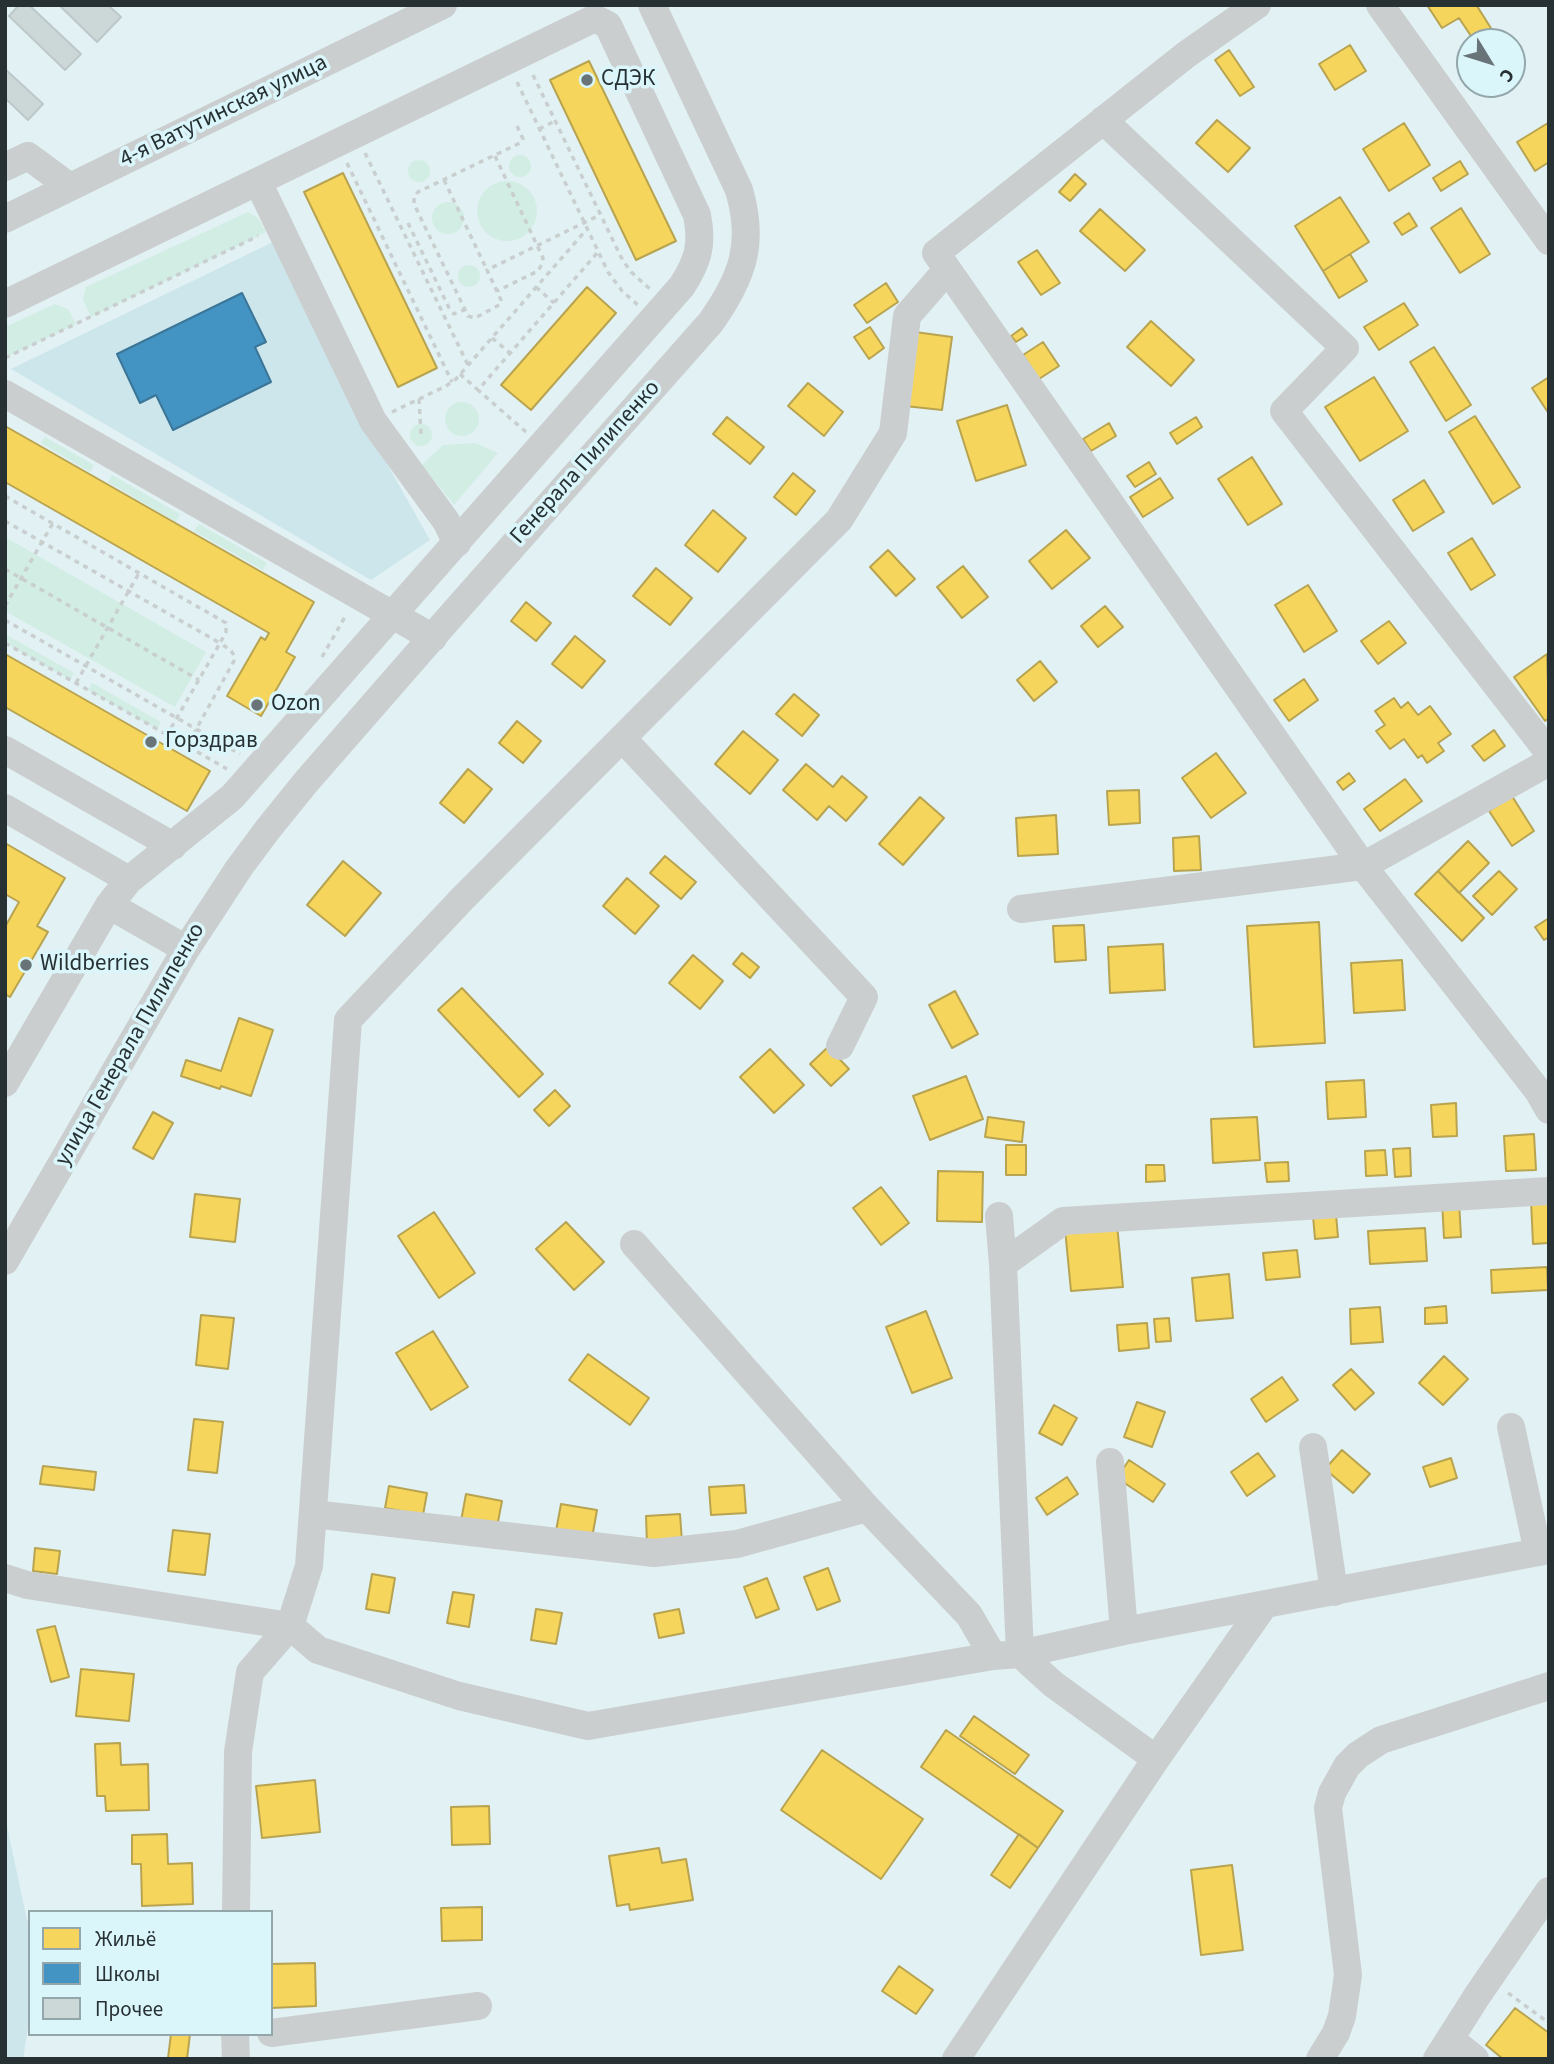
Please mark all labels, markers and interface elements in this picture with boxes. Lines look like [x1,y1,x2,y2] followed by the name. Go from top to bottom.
[1456,28,1526,98] north arrow
[116,50,332,174] street label: 4-я Ватутинская улица
[1492,62,1520,88] text: С
[601,66,655,94] place label: СДЭК
[579,72,595,88] marker: СДЭК
[505,375,667,551] street label: Генерала Пилипенко
[271,691,321,719] place label: Ozon
[249,697,265,713] marker: Ozon
[165,728,258,756] place label: Горздрав
[143,734,159,750] marker: Горздрав
[50,919,212,1171] street label: улица Генерала Пилипенко
[40,951,149,979] place label: Wildberries
[18,957,34,973] marker: Wildberries
[28,1910,273,2036] legend
[95,1924,156,1954] text: Жильё
[95,1959,160,1989] text: Школы
[95,1994,163,2024] text: Прочее

